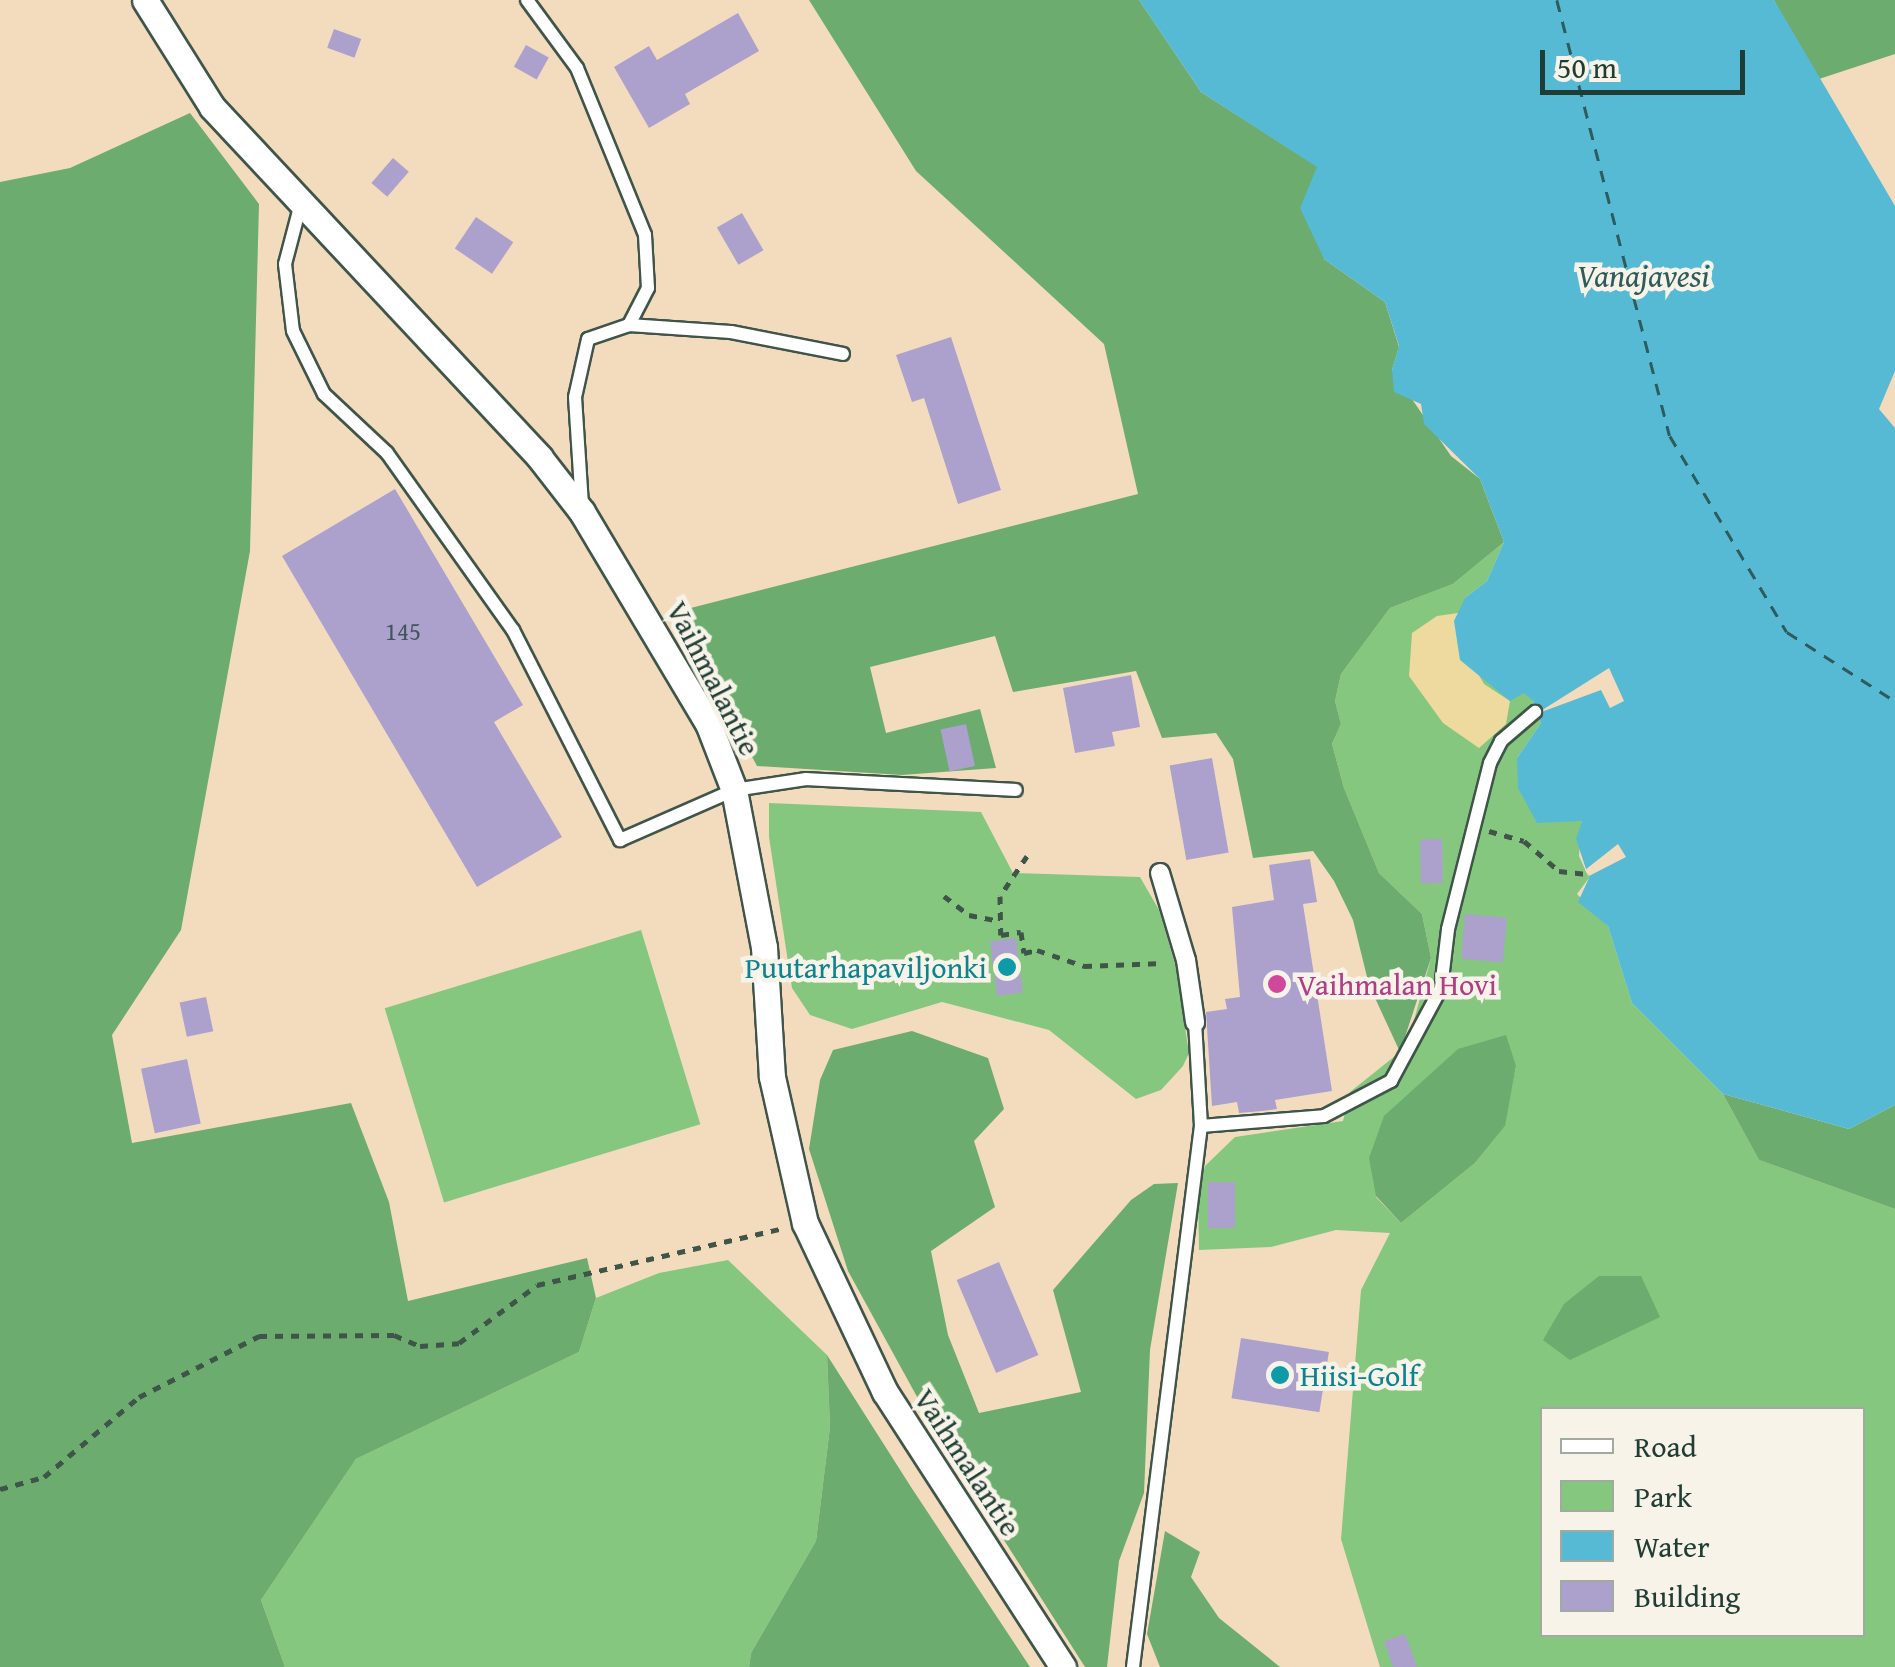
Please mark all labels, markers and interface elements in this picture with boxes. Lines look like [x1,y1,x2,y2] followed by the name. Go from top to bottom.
[1545,30,1750,92] scale bar
[1557,45,1617,89] text: 50 m
[1577,257,1709,295] water label: Vanajavesi
[660,595,768,761] street label: Vaihmalantie
[385,616,421,646] house number: 145
[745,949,987,985] place label: Puutarhapaviljonki
[996,956,1018,978] marker: Puutarhapaviljonki
[1297,966,1497,1002] place label: Vaihmalan Hovi
[1266,973,1288,995] marker: Vaihmalan Hovi
[1300,1357,1418,1393] place label: Hiisi-Golf
[1269,1364,1291,1386] marker: Hiisi-Golf
[907,1382,1029,1542] street label: Vaihmalantie
[1540,1407,1865,1637] legend
[1634,1424,1697,1468] text: Road
[1634,1474,1692,1518] text: Park
[1634,1524,1710,1568] text: Water
[1634,1574,1740,1618] text: Building

